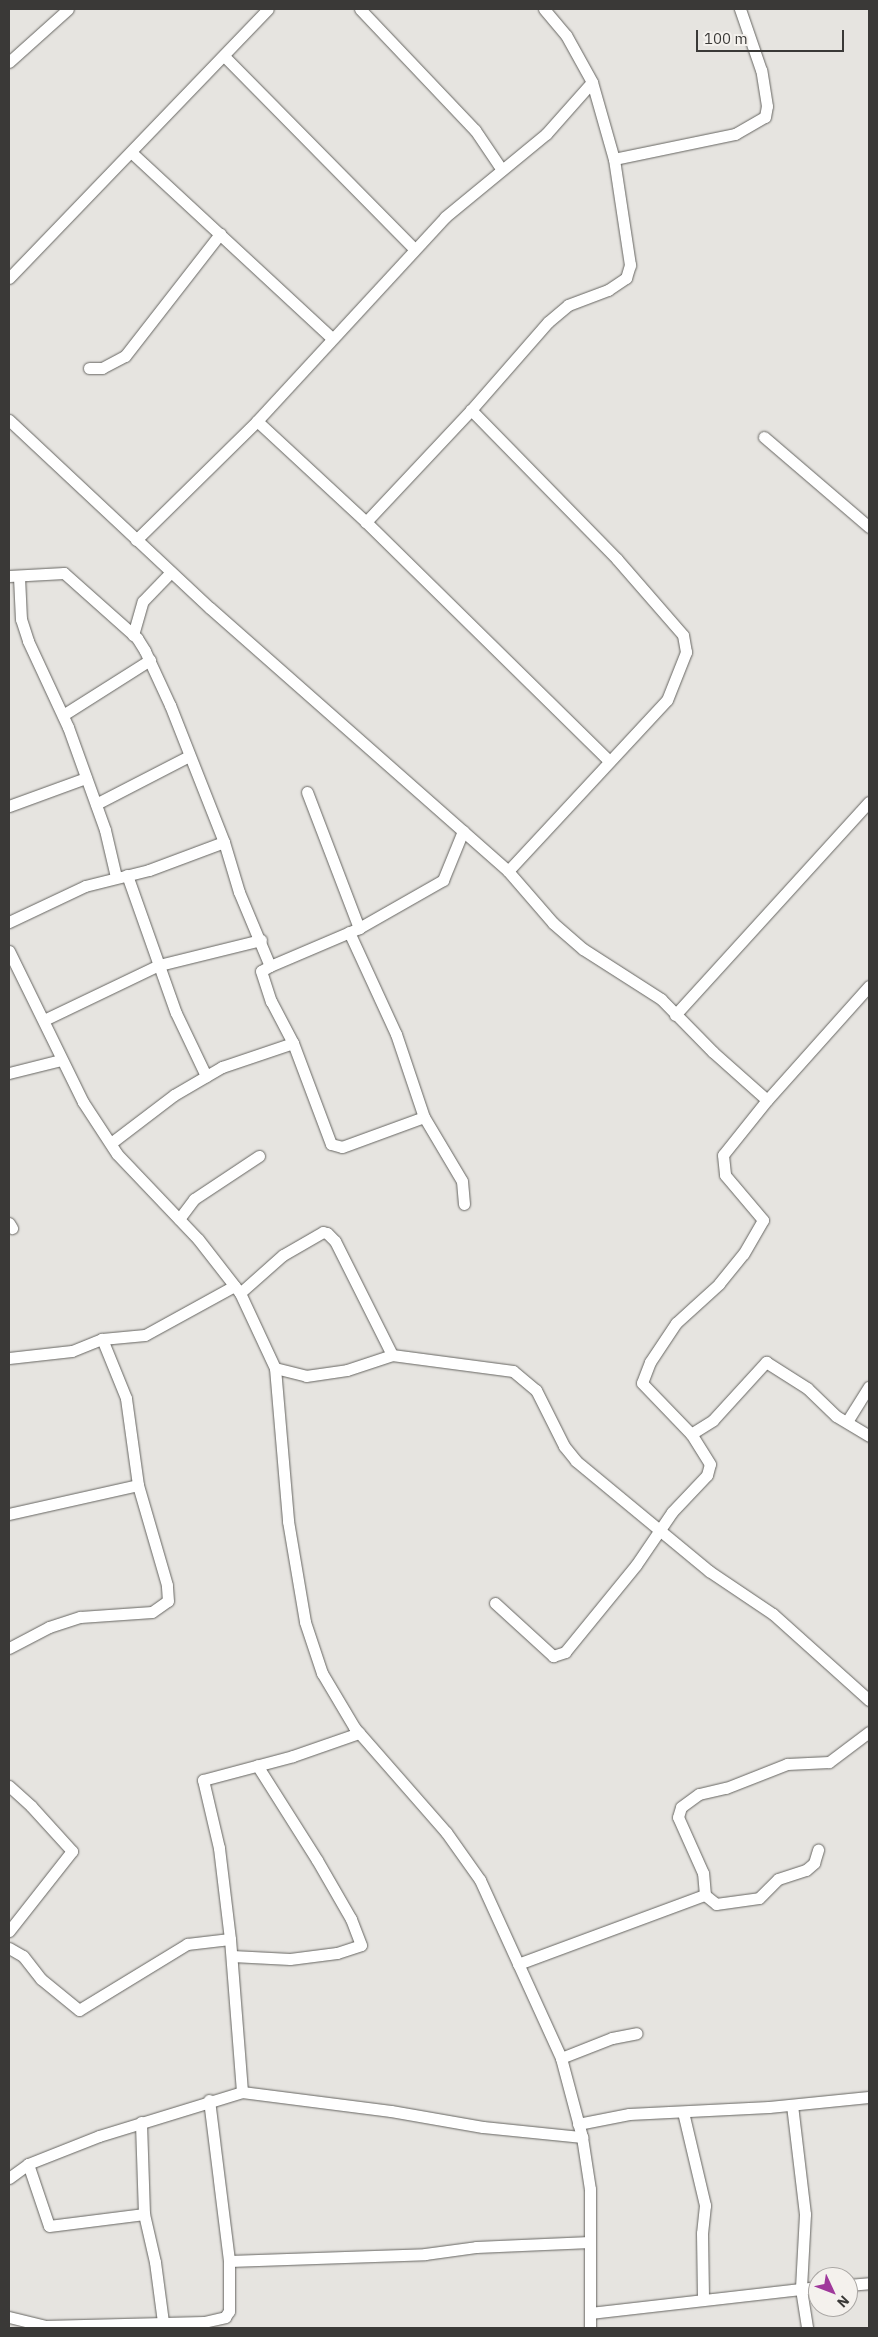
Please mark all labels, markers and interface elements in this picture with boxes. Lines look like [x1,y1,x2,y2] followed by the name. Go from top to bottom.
[698,20,846,52] scale bar
[704,29,748,48] text: 100 m
[808,2267,858,2317] north arrow
[833,2292,853,2311] text: N

